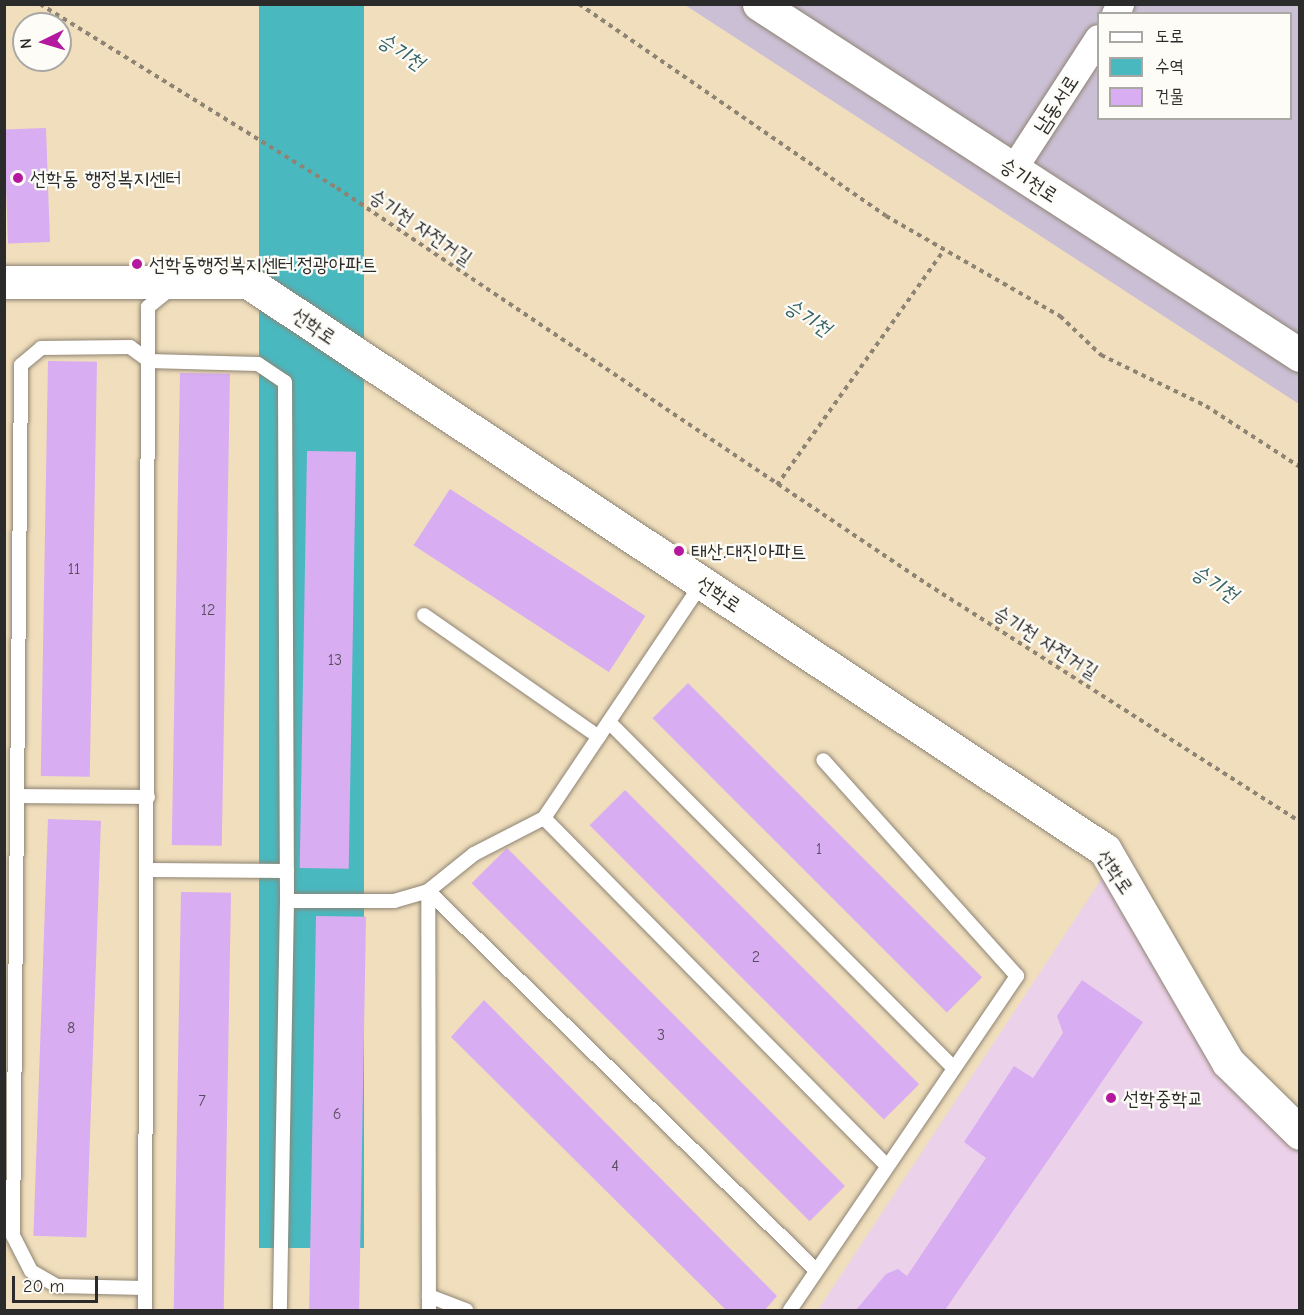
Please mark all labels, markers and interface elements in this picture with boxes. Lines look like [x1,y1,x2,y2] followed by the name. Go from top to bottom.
[12,12,72,72] north arrow
[1097,12,1292,120] legend
[1155,26,1184,47] text: 도로
[373,27,429,75] water label: 승기천
[17,37,35,49] text: N
[1155,56,1184,77] text: 수역
[1028,70,1084,138] street label: 남동서로
[1155,86,1184,107] text: 건물
[995,152,1063,208] street label: 승기천로
[30,166,182,190] place label: 선학동 행정복지센터
[11,171,25,185] marker: 선학동 행정복지센터
[365,184,477,270] street label: 승기천 자전거길
[149,252,377,276] place label: 선학동행정복지센터.정광아파트
[130,257,144,271] marker: 선학동행정복지센터.정광아파트
[780,293,836,341] water label: 승기천
[287,303,341,349] street label: 선학로
[691,539,807,563] place label: 태산.대진아파트
[672,544,686,558] marker: 태산.대진아파트
[68,559,80,579] house number: 11
[1187,559,1243,607] water label: 승기천
[692,571,746,617] street label: 선학로
[201,600,215,620] house number: 12
[989,600,1103,684] street label: 승기천 자전거길
[328,650,342,670] house number: 13
[816,839,822,859] house number: 1
[1091,845,1139,899] street label: 선학로
[752,947,760,967] house number: 2
[67,1018,75,1038] house number: 8
[657,1025,665,1045] house number: 3
[1123,1086,1203,1110] place label: 선학중학교
[198,1091,206,1111] house number: 7
[1104,1091,1118,1105] marker: 선학중학교
[333,1104,341,1124] house number: 6
[611,1156,619,1176] house number: 4
[15,1264,100,1302] scale bar
[23,1276,64,1297] text: 20 m

